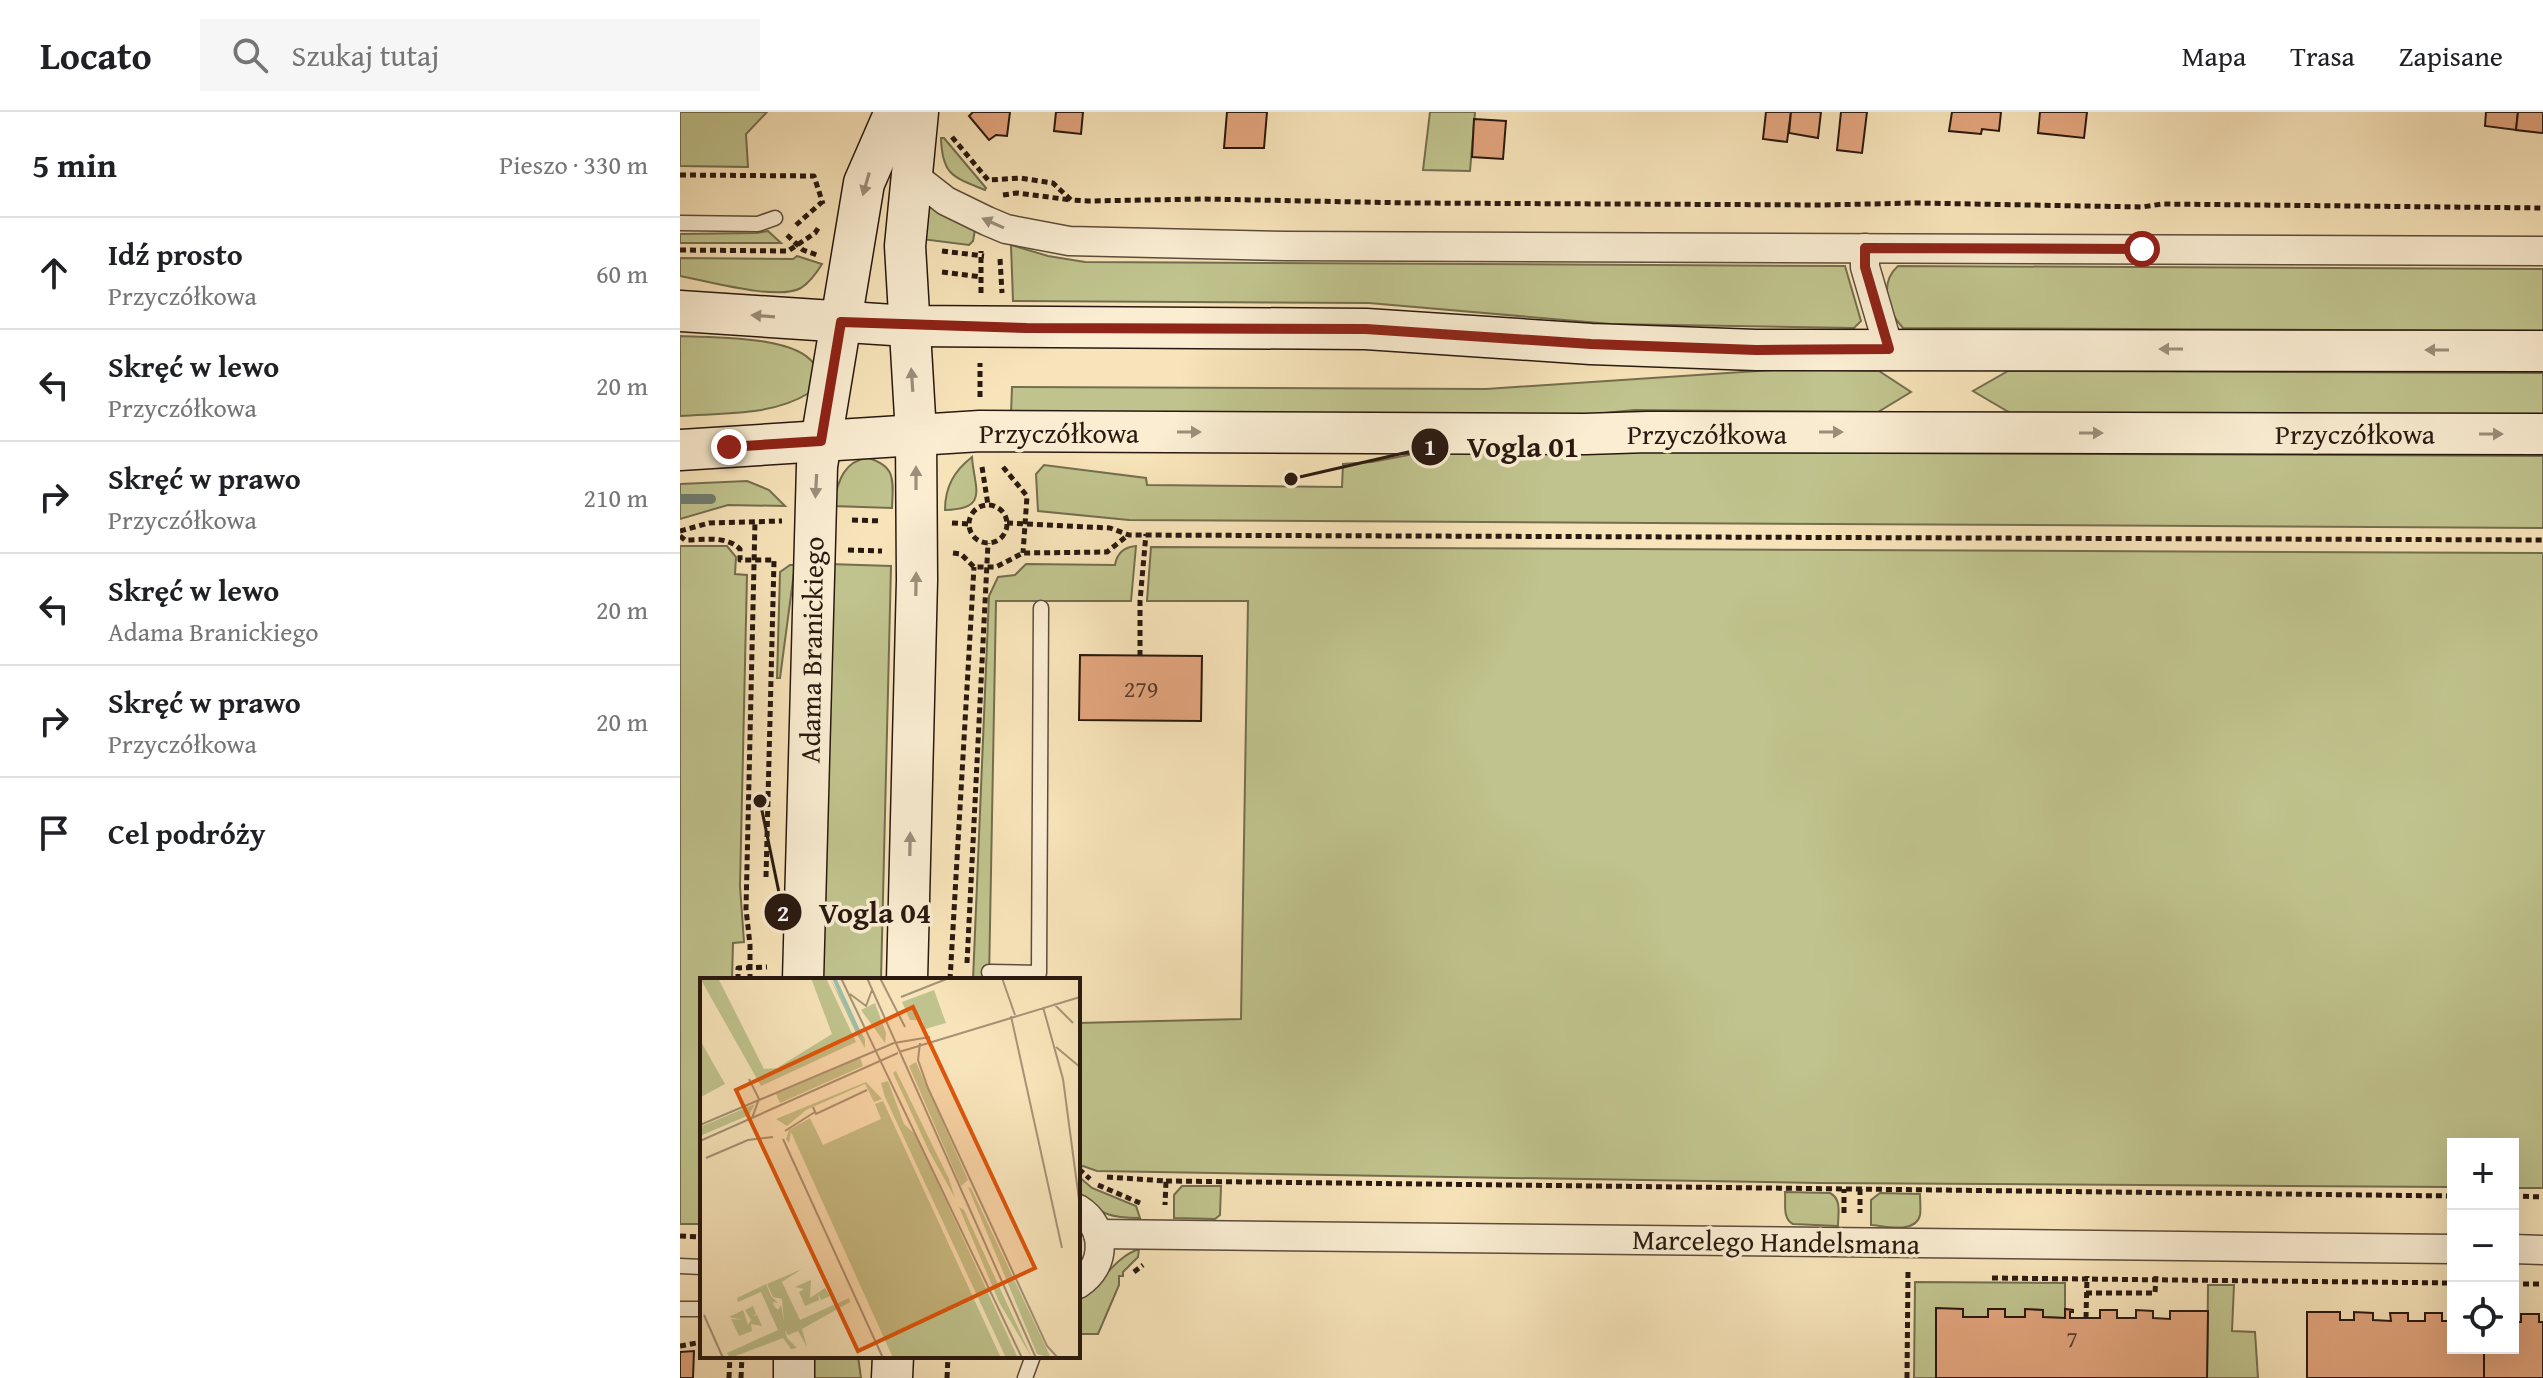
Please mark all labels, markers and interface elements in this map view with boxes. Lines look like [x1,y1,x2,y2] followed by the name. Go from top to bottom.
[200,19,760,91] search box
[40,27,152,83] text: Locato
[228,33,272,77] icon: search
[292,33,439,77] text: Szukaj tutaj
[2182,35,2246,76] text: Mapa
[2290,35,2355,76] text: Trasa
[2399,35,2503,76] text: Zapisane
[32,140,117,189] text: 5 min
[499,145,648,184] text: Pieszo · 330 m
[859,172,872,196] one-way arrow
[981,217,1005,230] one-way arrow
[2124,231,2160,267] route start
[108,232,243,276] text: Idź prosto
[32,251,76,295] icon: ahead
[596,254,648,293] text: 60 m
[108,276,257,315] text: Przyczółkowa
[750,309,775,322] one-way arrow
[2158,343,2183,355] one-way arrow
[108,344,279,388] text: Skręć w lewo
[2424,344,2449,356] one-way arrow
[32,363,76,407] icon: left
[596,366,648,405] text: 20 m
[905,367,918,392] one-way arrow
[108,388,257,427] text: Przyczółkowa
[979,412,1140,453] street label: Przyczółkowa
[1627,413,1788,454] street label: Przyczółkowa
[2275,413,2436,454] street label: Przyczółkowa
[1410,420,1595,474] callout: Vogla 01
[1467,424,1579,468] text: Vogla 01
[1177,426,1202,438] one-way arrow
[1819,426,1844,438] one-way arrow
[2079,427,2104,439] one-way arrow
[2479,428,2504,440] one-way arrow
[711,429,747,465] route end
[1424,429,1436,464] text: 1
[108,456,301,500] text: Skręć w prawo
[910,465,922,490] one-way arrow
[809,474,822,499] one-way arrow
[32,475,76,519] icon: right
[583,478,648,517] text: 210 m
[108,500,257,539] text: Przyczółkowa
[789,536,833,764] street label: Adama Branickiego
[108,568,279,612] text: Skręć w lewo
[910,571,923,596] one-way arrow
[32,587,76,631] icon: left
[596,590,648,629] text: 20 m
[108,612,319,651] text: Adama Branickiego
[1124,671,1158,706] house number: 279
[108,680,301,724] text: Skręć w prawo
[32,699,76,743] icon: right
[596,702,648,741] text: 20 m
[108,724,257,763] text: Przyczółkowa
[32,811,76,855] icon: arrive
[108,811,265,855] text: Cel podróży
[904,831,917,856] one-way arrow
[763,885,947,939] callout: Vogla 04
[819,890,931,934] text: Vogla 04
[777,895,789,930] text: 2
[700,978,1080,1358] inset map
[2447,1138,2519,1354] map controls
[2447,1138,2519,1210] button: +
[2447,1210,2519,1282] button: −
[1632,1218,1921,1264] street label: Marcelego Handelsmana
[2447,1282,2519,1354] button: locate
[2066,1321,2078,1356] house number: 7

